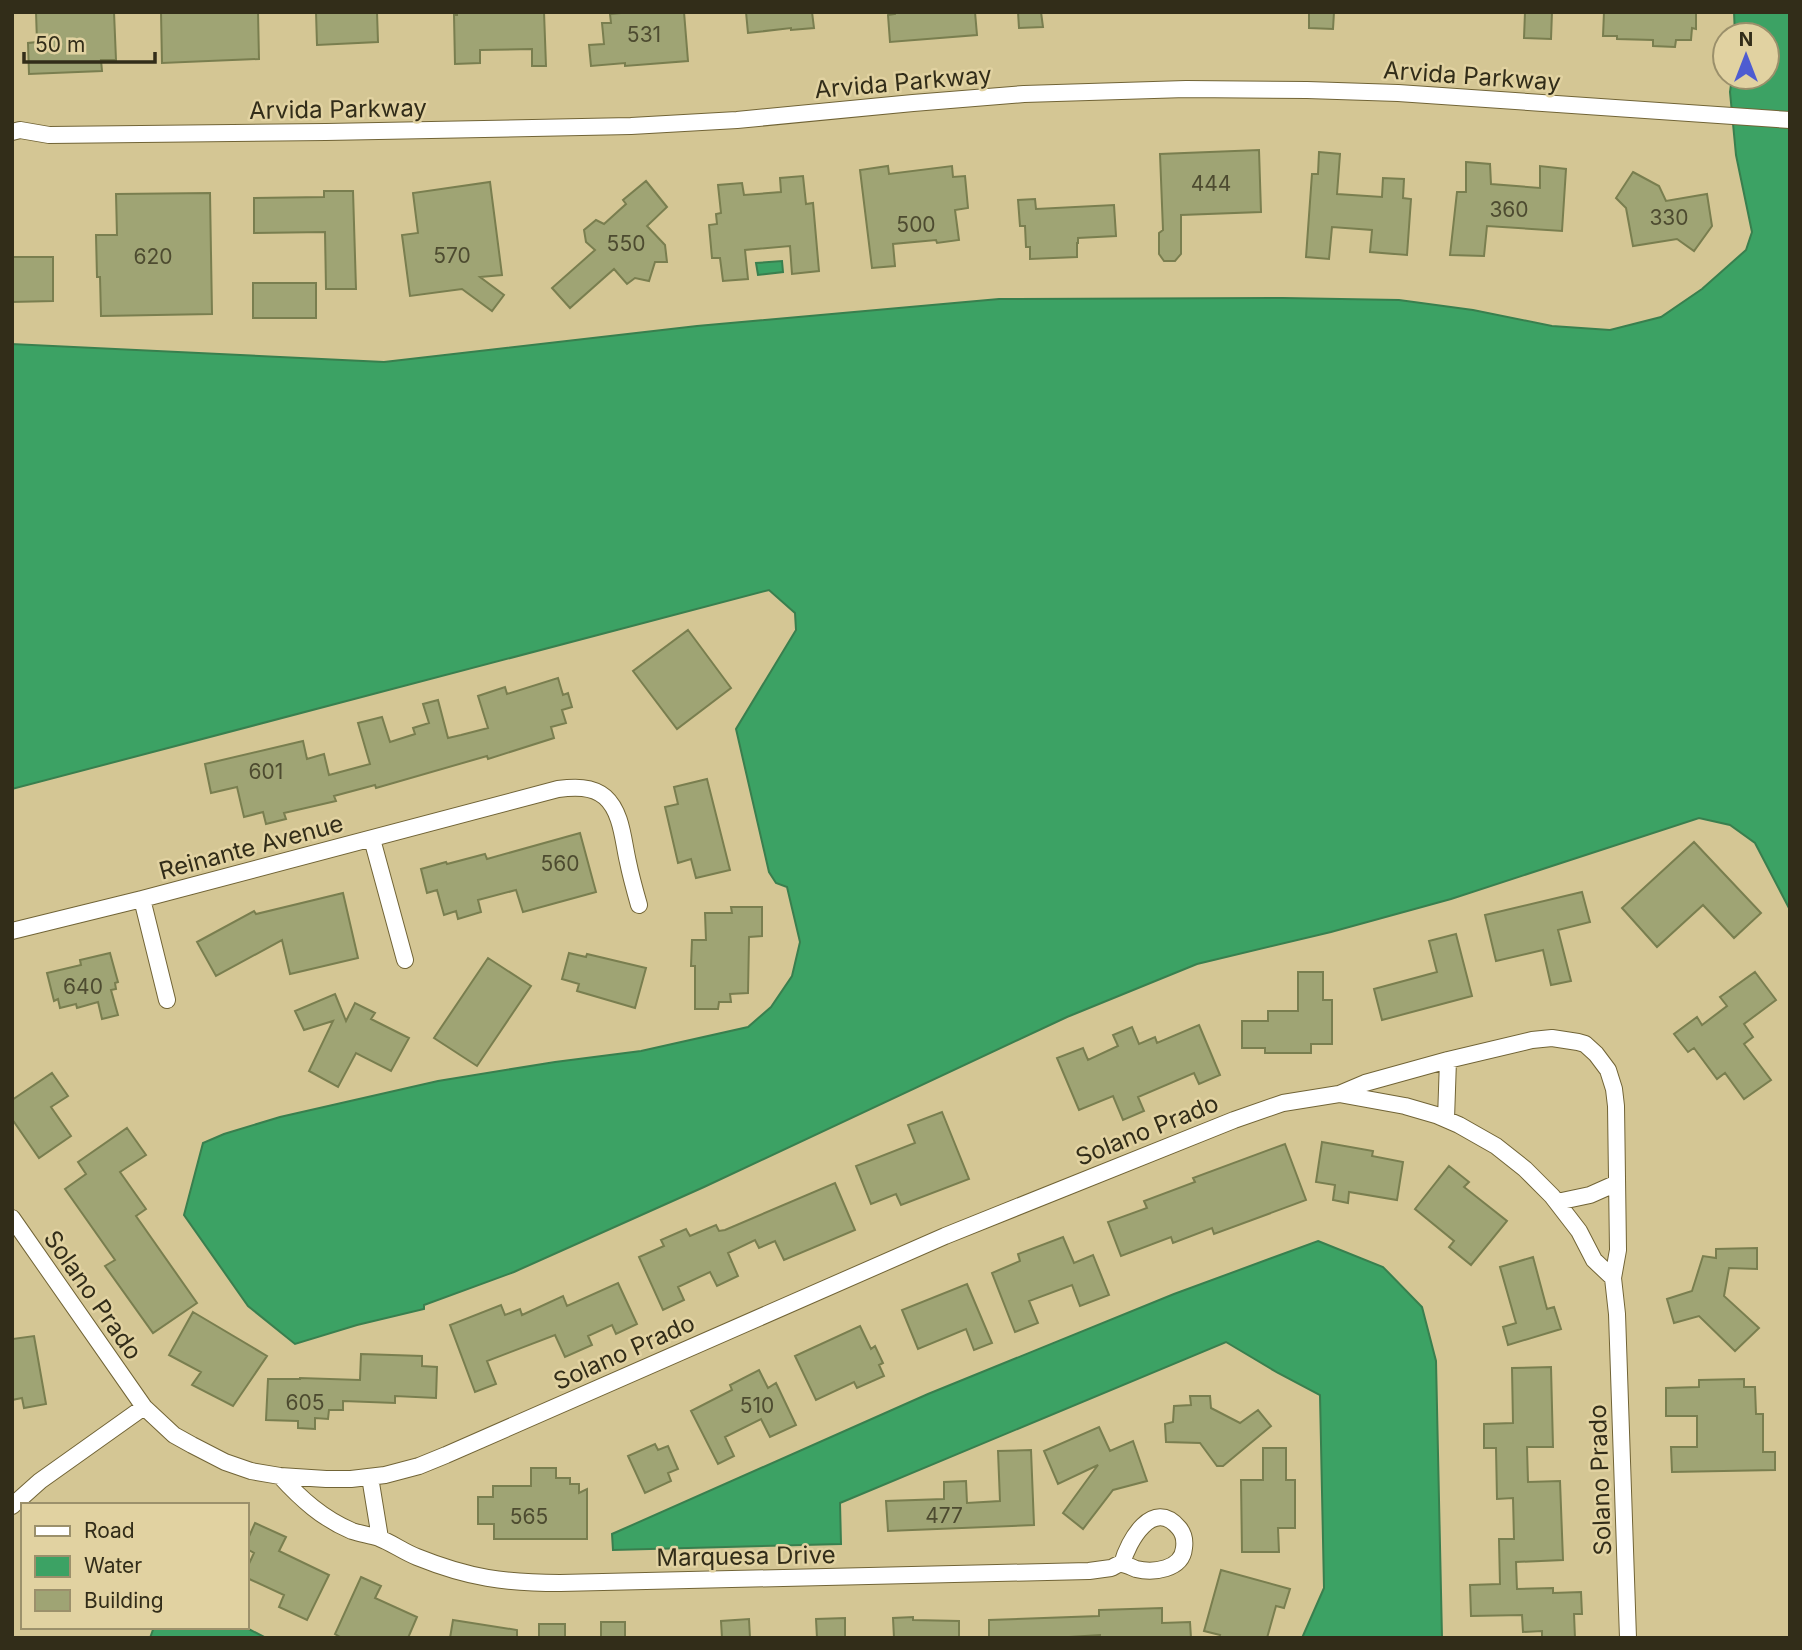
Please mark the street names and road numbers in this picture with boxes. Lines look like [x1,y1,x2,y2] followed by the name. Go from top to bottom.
[1382,55,1562,97] street label: Arvida Parkway
[813,60,993,104] street label: Arvida Parkway
[249,93,427,125] street label: Arvida Parkway
[156,808,346,886] street label: Reinante Avenue
[1071,1088,1223,1172] street label: Solano Prado
[38,1225,148,1365] street label: Solano Prado
[549,1308,699,1396] street label: Solano Prado
[1583,1404,1617,1556] street label: Solano Prado
[656,1540,836,1572] street label: Marquesa Drive

